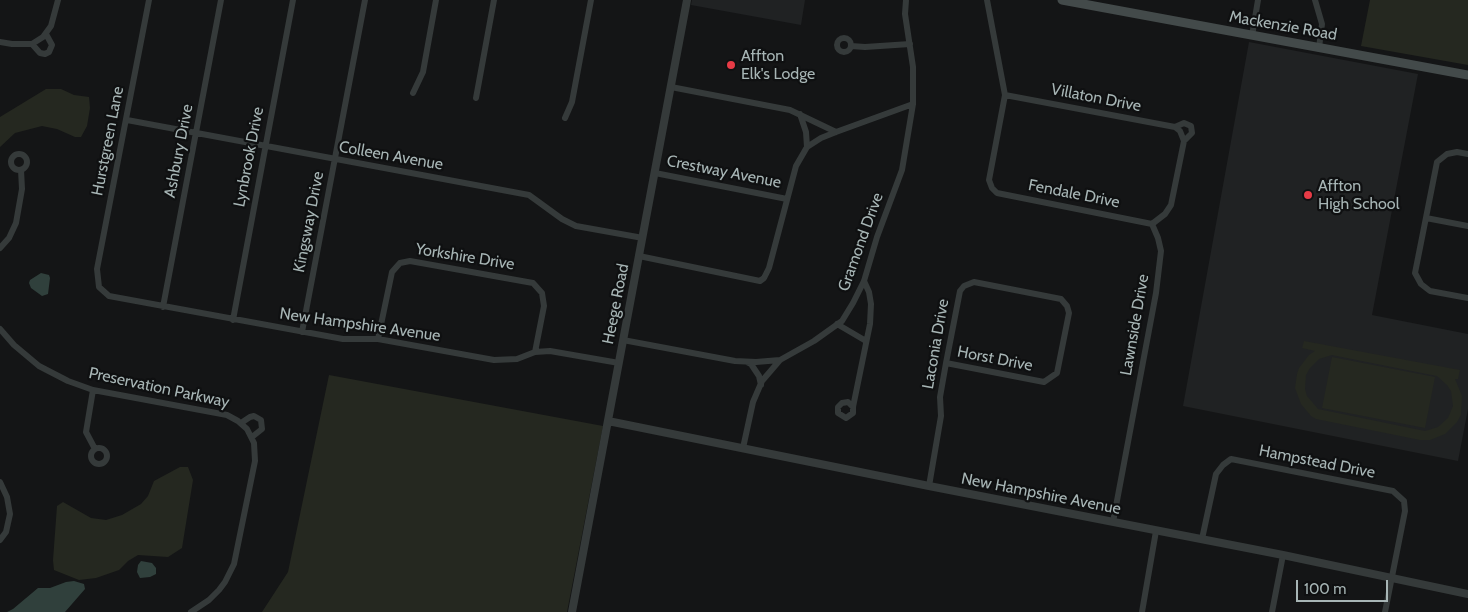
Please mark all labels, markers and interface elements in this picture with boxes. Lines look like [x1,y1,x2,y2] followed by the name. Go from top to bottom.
[1228,7,1338,45] street label: Mackenzie Road
[741,46,815,84] place label: Affton Elk's Lodge
[725,59,737,71] marker: Affton Elk's Lodge
[1049,80,1143,116] street label: Villaton Drive
[88,85,128,197] street label: Hurstgreen Lane
[161,103,197,199] street label: Ashbury Drive
[230,105,268,209] street label: Lynbrook Drive
[337,137,445,175] street label: Colleen Avenue
[665,151,783,193] street label: Crestway Avenue
[290,170,328,274] street label: Kingsway Drive
[1027,176,1121,212] street label: Fendale Drive
[1318,176,1399,214] place label: Affton High School
[1302,189,1314,201] marker: Affton High School
[834,190,888,294] street label: Gramond Drive
[414,240,516,274] street label: Yorkshire Drive
[599,262,633,346] street label: Heege Road
[1117,273,1153,377] street label: Lawnside Drive
[919,297,953,391] street label: Laconia Drive
[278,304,442,346] street label: New Hampshire Avenue
[956,342,1034,376] street label: Horst Drive
[87,364,231,412] street label: Preservation Parkway
[1257,441,1377,483] street label: Hampstead Drive
[960,469,1122,519] street label: New Hampshire Avenue
[1298,570,1390,602] scale bar
[1304,580,1346,598] text: 100 m

